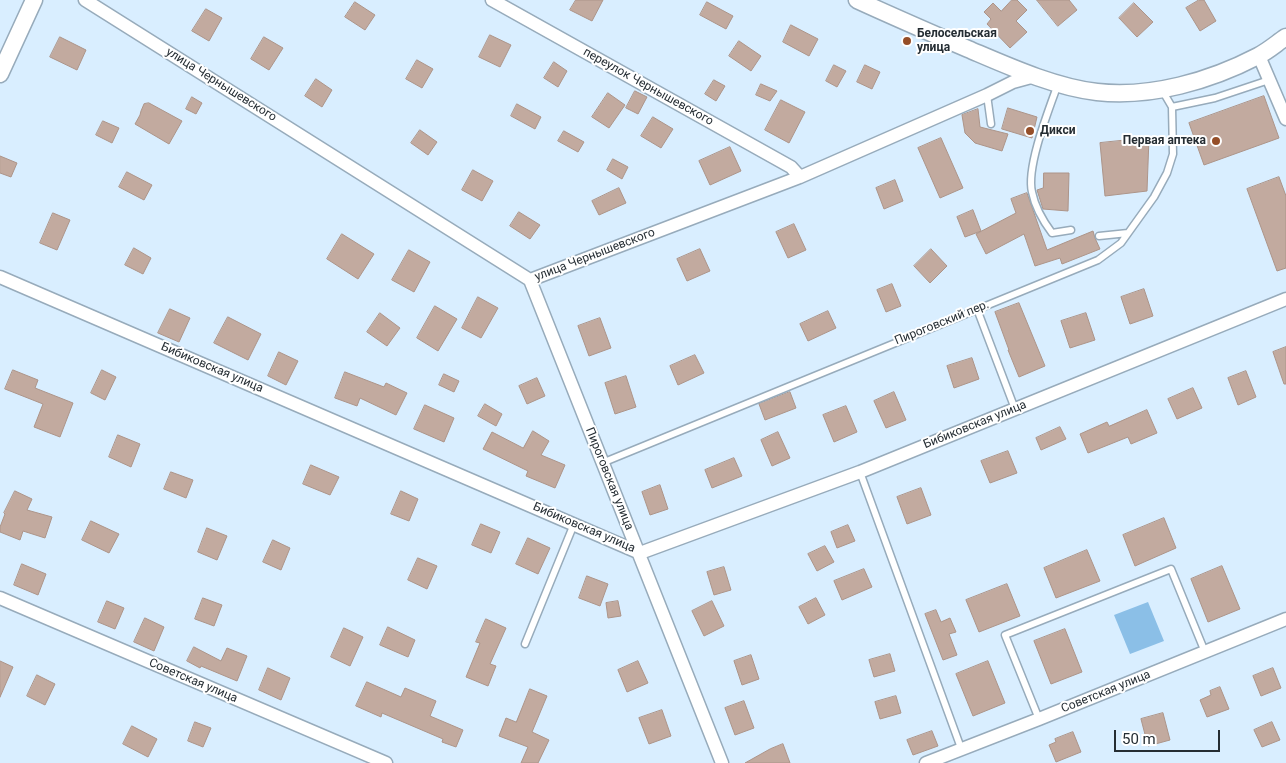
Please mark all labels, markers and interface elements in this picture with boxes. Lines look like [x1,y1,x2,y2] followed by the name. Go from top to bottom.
[917,27,997,55] place label: Белосельская улица
[901,35,913,47] marker: Белосельская улица
[163,45,279,125] street label: улица Чернышевского
[580,45,716,129] street label: переулок Чернышевского
[1040,124,1075,138] place label: Дикси
[1024,125,1036,137] marker: Дикси
[1123,134,1206,148] place label: Первая аптека
[1210,135,1222,147] marker: Первая аптека
[533,225,657,285] street label: улица Чернышевского
[893,298,991,348] street label: Пироговский пер.
[159,340,265,396] street label: Бибиковская улица
[921,398,1029,452] street label: Бибиковская улица
[582,426,636,532] street label: Пироговская улица
[531,500,637,556] street label: Бибиковская улица
[147,656,239,706] street label: Советская улица
[1059,668,1153,716] street label: Советская улица
[1116,720,1222,752] scale bar
[1122,730,1156,748] text: 50 m

